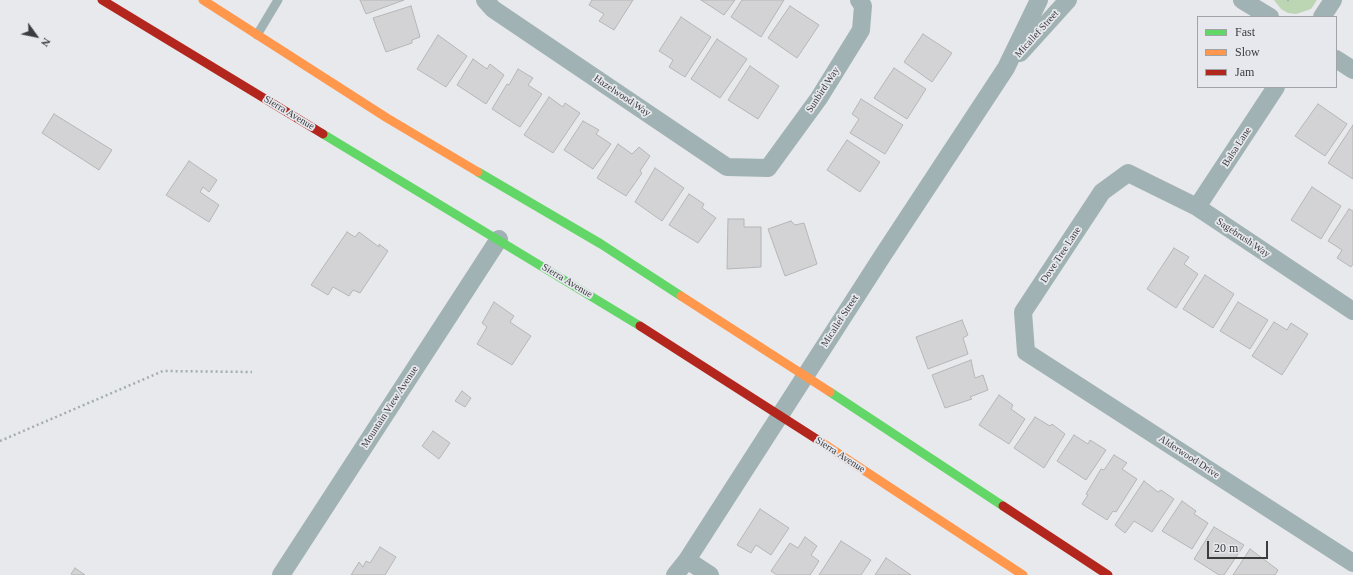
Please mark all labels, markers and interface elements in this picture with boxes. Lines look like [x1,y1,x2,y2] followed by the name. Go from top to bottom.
[1013,8,1061,60] street label: Micallef Street
[16,16,56,56] north arrow
[1197,16,1337,88] legend
[1235,25,1255,39] text: Fast
[39,36,53,49] text: N
[1235,45,1260,59] text: Slow
[804,65,842,115] street label: Sunbird Way
[1235,65,1254,79] text: Jam
[591,73,653,119] street label: Hazelwood Way
[262,93,316,133] street label: Sierra Avenue
[1220,125,1254,169] street label: Balsa Lane
[1214,216,1272,260] street label: Sagebrush Way
[1038,225,1084,285] street label: Dove Tree Lane
[540,261,594,301] street label: Sierra Avenue
[819,293,861,349] street label: Micallef Street
[359,364,421,450] street label: Mountain View Avenue
[1156,433,1222,481] street label: Alderwood Drive
[813,435,867,475] street label: Sierra Avenue
[1209,533,1270,559] scale bar
[1214,541,1238,555] text: 20 m

